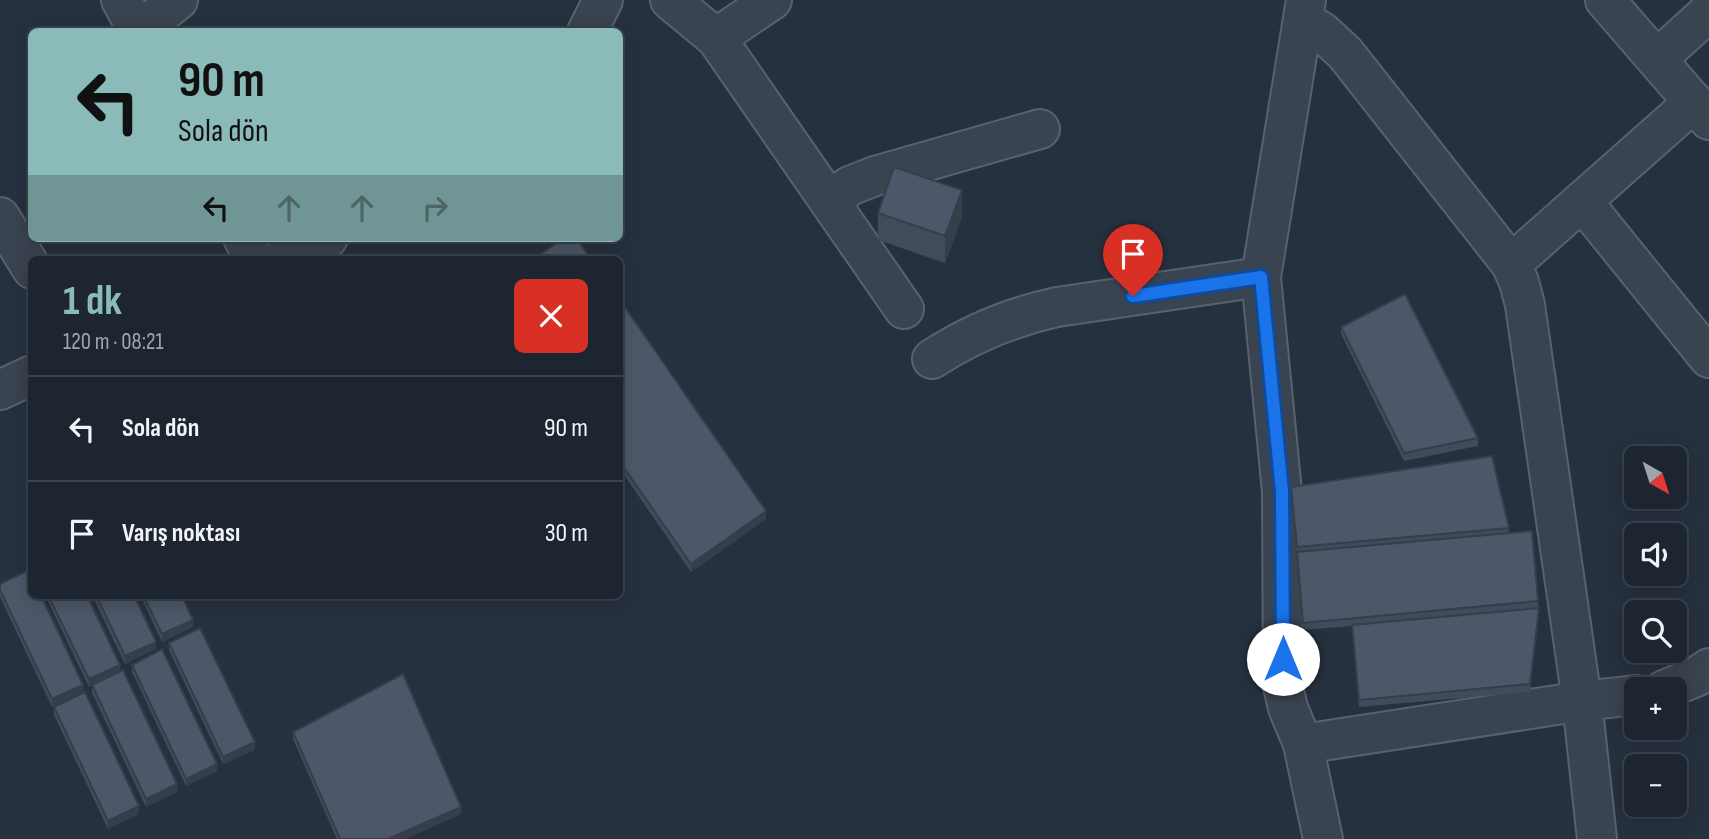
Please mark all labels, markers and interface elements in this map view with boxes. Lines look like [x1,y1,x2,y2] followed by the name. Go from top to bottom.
[178,52,265,111] text: 90 m
[63,56,154,147] icon: left
[178,112,269,151] text: Sola dön
[197,189,235,227] icon: left
[270,189,308,227] icon: ahead
[343,189,381,227] icon: ahead
[416,189,454,227] icon: right
[1103,224,1163,296] pin
[1114,235,1152,273] icon: arrive
[63,276,122,327] text: 1 dk
[514,279,588,353] button: close
[63,328,164,356] text: 120 m · 08:21
[63,410,101,448] icon: left
[122,413,199,444] text: Sola dön
[544,413,588,444] text: 90 m
[1624,446,1687,509] north arrow
[1624,446,1687,817] map controls
[63,515,101,553] icon: arrive
[122,518,240,549] text: Varış noktası
[545,518,588,549] text: 30 m
[1624,523,1687,586] button: sound
[1624,600,1687,663] button: search
[1246,622,1320,696] position arrow
[1624,677,1687,740] button: +
[1624,754,1687,817] button: −

